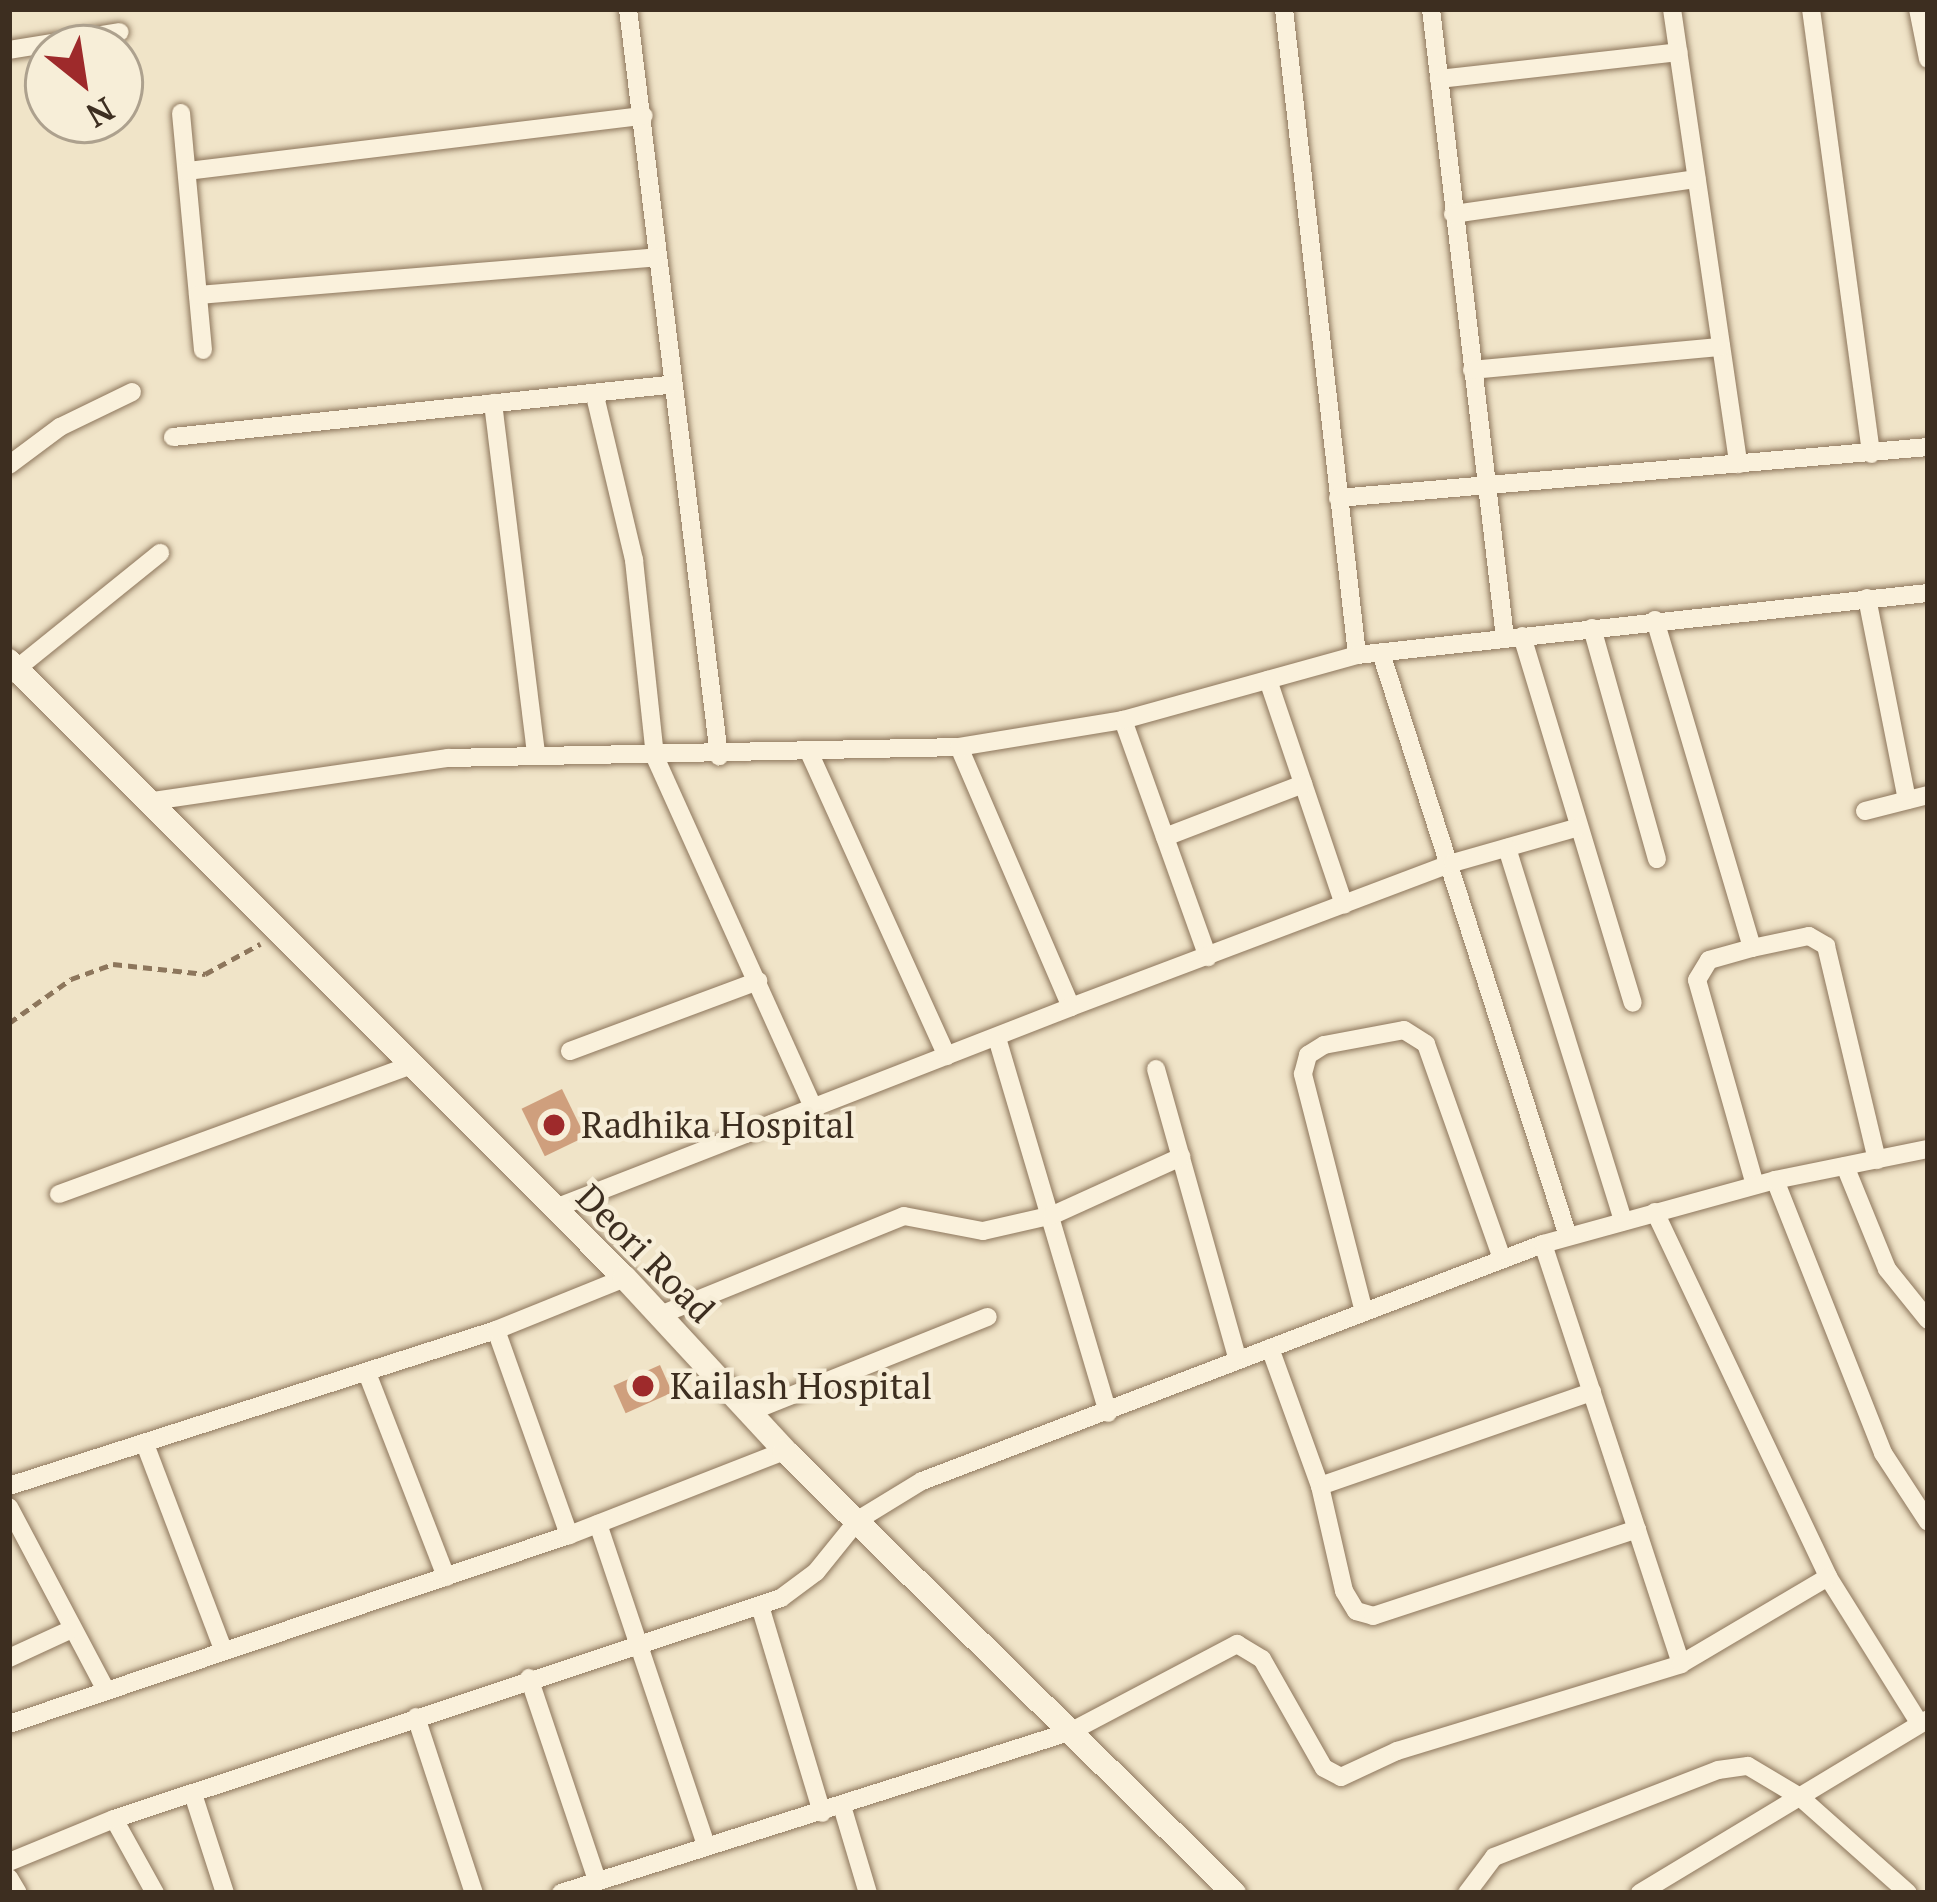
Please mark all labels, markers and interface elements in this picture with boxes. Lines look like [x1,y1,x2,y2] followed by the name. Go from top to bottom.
[24,24,144,144] north arrow
[79,88,122,138] text: N
[581,1103,855,1147] place label: Radhika Hospital
[538,1109,570,1141] marker: Radhika Hospital
[568,1175,724,1331] street label: Deori Road
[670,1364,932,1408] place label: Kailash Hospital
[627,1370,659,1402] marker: Kailash Hospital

